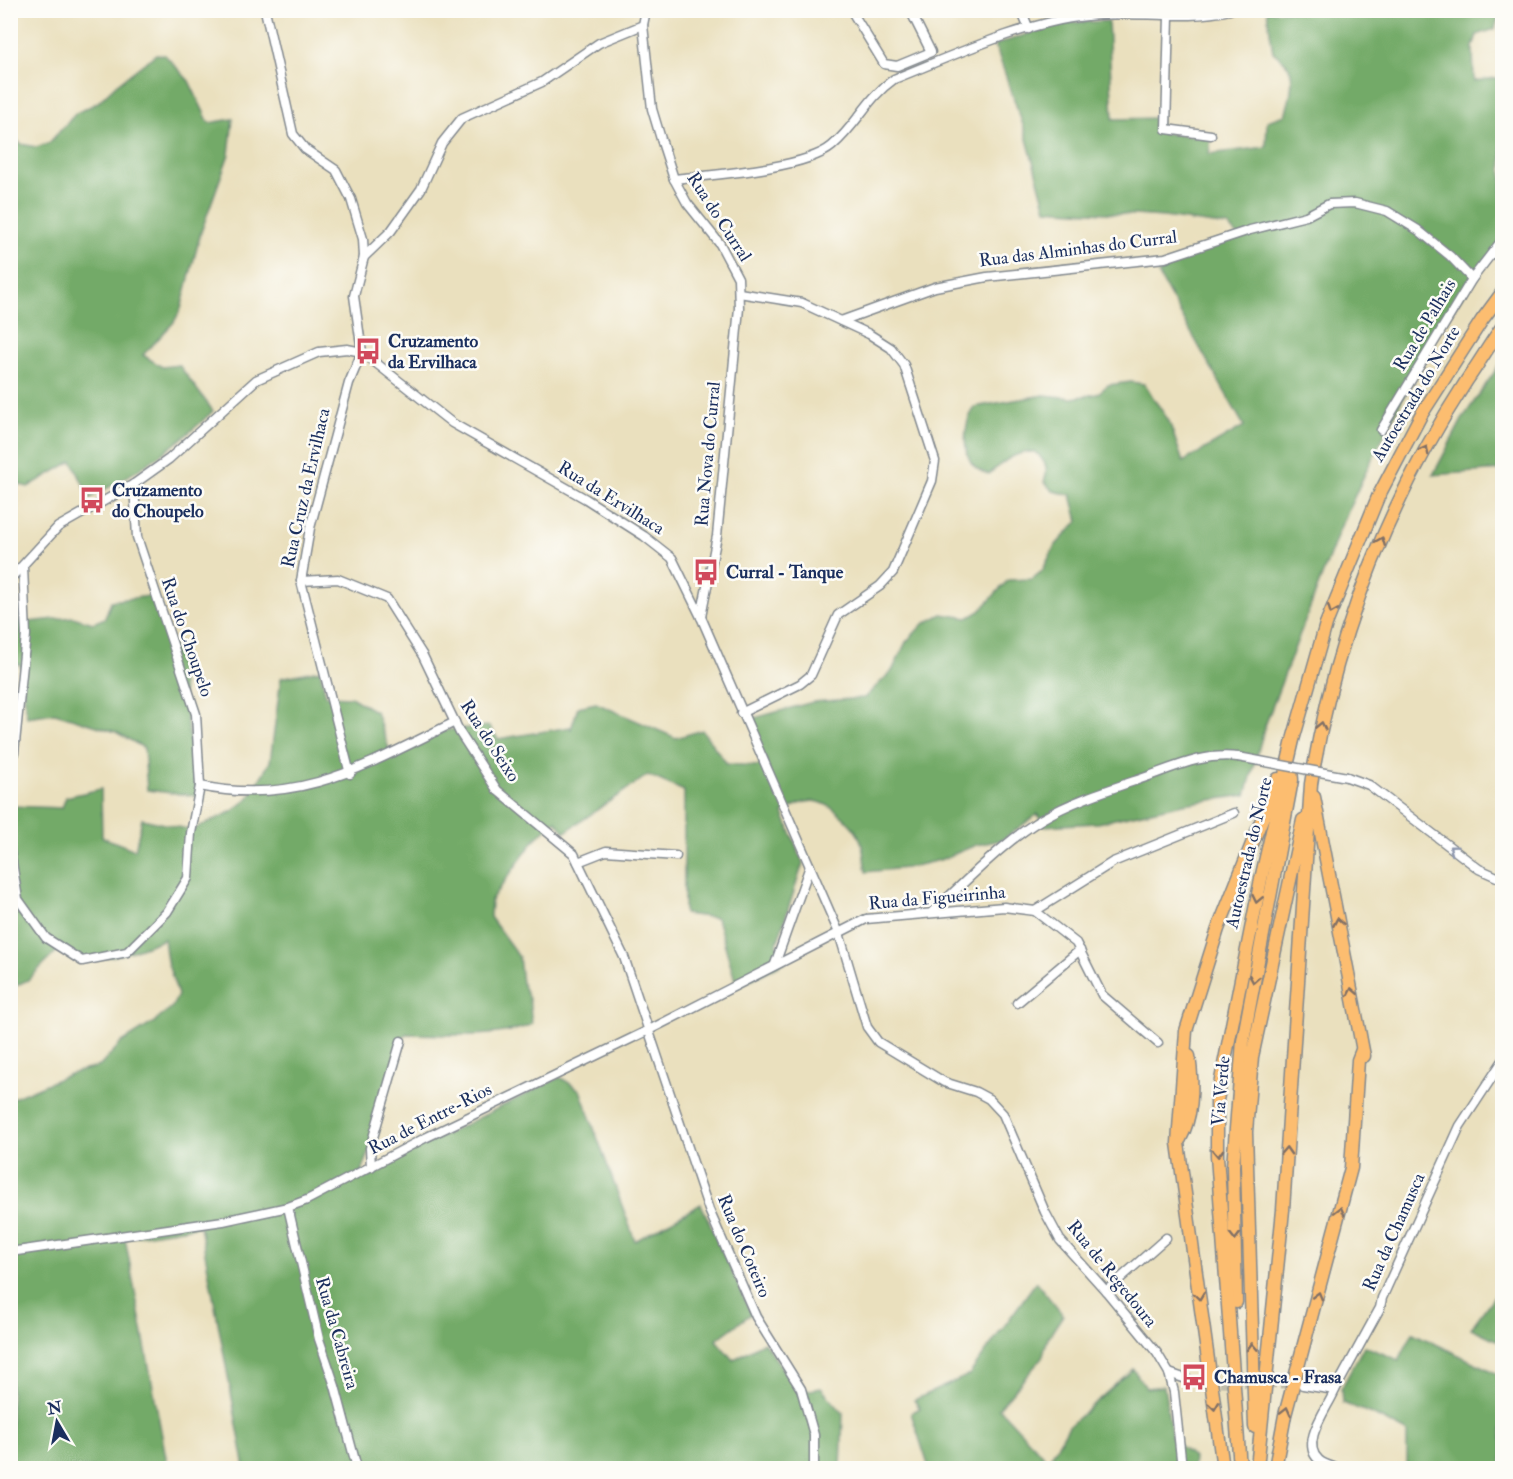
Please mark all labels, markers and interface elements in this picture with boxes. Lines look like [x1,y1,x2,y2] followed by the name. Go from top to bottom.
[681,168,757,266] street label: Rua do Curral
[978,225,1179,273] street label: Rua das Alminhas do Curral
[1389,275,1461,375] street label: Rua de Palhais
[1366,321,1466,467] street label: Autoestrada do Norte
[388,330,479,374] place label: Cruzamento da Ervilhaca
[353,336,383,366] bus stop icon: Cruzamento da Ervilhaca
[690,380,726,527] street label: Rua Nova do Curral
[276,405,336,570] street label: Rua Cruz da Ervilhaca
[1418,446,1429,456] one-way arrow
[553,456,669,540] street label: Rua da Ervilhaca
[112,479,204,523] place label: Cruzamento do Choupelo
[77,485,107,515] bus stop icon: Cruzamento do Choupelo
[1374,537,1387,547] one-way arrow
[691,557,721,587] bus stop icon: Curral - Tanque
[726,561,844,584] place label: Curral - Tanque
[156,574,218,700] street label: Rua do Choupelo
[1327,604,1339,615] one-way arrow
[455,696,525,787] street label: Rua do Seixo
[1313,721,1326,731] one-way arrow
[1220,775,1278,932] street label: Autoestrada do Norte
[1448,845,1459,856] one-way arrow
[868,881,1007,915] street label: Rua da Figueirinha
[1251,894,1264,904] one-way arrow
[1332,917,1345,927] one-way arrow
[1248,974,1261,984] one-way arrow
[1346,987,1359,997] one-way arrow
[1206,1054,1236,1127] street label: Via Verde
[364,1078,496,1160] street label: Rua de Entre-Rios
[1280,1147,1293,1156] one-way arrow
[1211,1149,1224,1158] one-way arrow
[1358,1169,1431,1295] street label: Rua da Chamusca
[712,1191,776,1301] street label: Rua do Coteiro
[1333,1207,1346,1217] one-way arrow
[1062,1216,1163,1333] street label: Rua de Regedoura
[1229,1231,1241,1240] one-way arrow
[310,1274,364,1392] street label: Rua da Cabreira
[1310,1291,1323,1301] one-way arrow
[1192,1292,1205,1301] one-way arrow
[1246,1343,1259,1352] one-way arrow
[1179,1362,1209,1392] bus stop icon: Chamusca - Frasa
[1214,1366,1342,1389] place label: Chamusca - Frasa
[27,1392,87,1452] north arrow
[45,1397,64,1419] text: N
[1208,1401,1220,1411] one-way arrow
[1279,1406,1292,1416] one-way arrow

